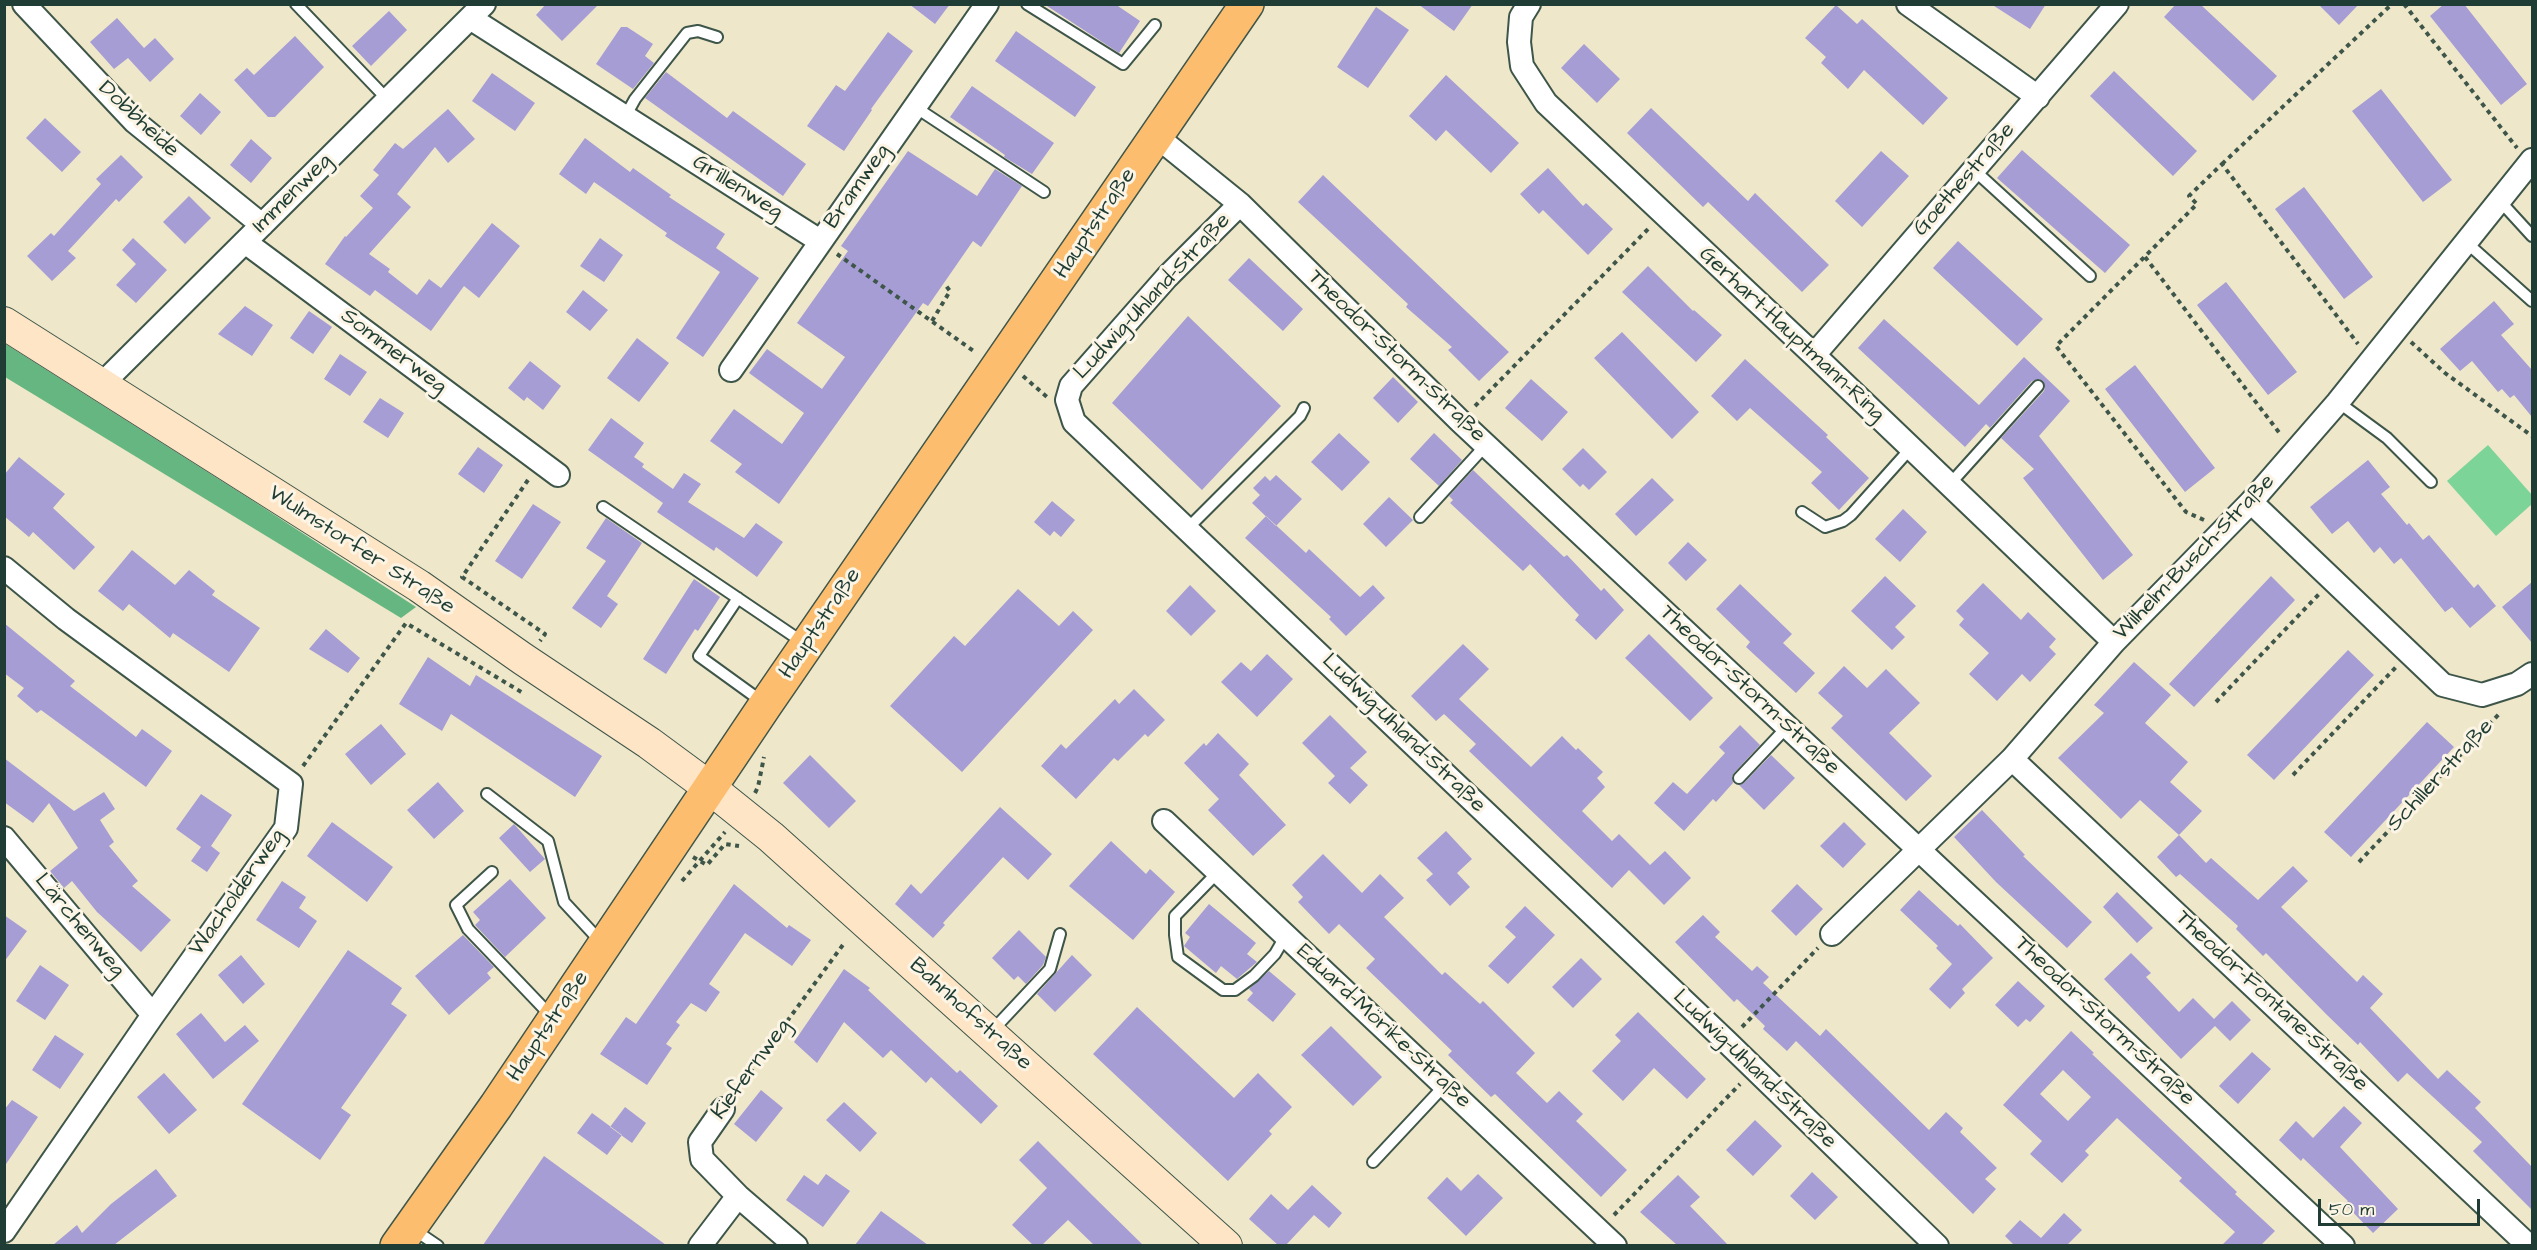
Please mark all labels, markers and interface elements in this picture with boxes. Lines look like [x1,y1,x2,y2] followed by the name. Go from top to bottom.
[92,76,184,164] street label: Dobbheide
[1908,118,2022,242] street label: Goethestraße
[819,140,897,234] street label: Bramweg
[248,149,338,239] street label: Immenweg
[687,150,787,226] street label: Grillenweg
[1049,164,1143,284] street label: Hauptstraße
[1069,208,1237,386] street label: Ludwig-Uhland-Straße
[1693,242,1889,428] street label: Gerhart-Hauptmann-Ring
[1302,265,1490,449] street label: Theodor-Storm-Straße
[335,304,451,400] street label: Sommerweg
[2109,469,2281,647] street label: Wilhelm-Busch-Straße
[263,481,459,621] street label: Wulmstorfer Straße
[774,564,868,684] street label: Hauptstraße
[1653,601,1845,781] street label: Theodor-Storm-Straße
[1315,649,1491,819] street label: Ludwig-Uhland-Straße
[2382,714,2500,838] street label: Schillerstraße
[184,824,292,962] street label: Wacholderweg
[28,869,130,983] street label: Lärchenweg
[2169,906,2373,1098] street label: Theodor-Fontane-Straße
[2008,932,2200,1112] street label: Theodor-Storm-Straße
[1290,939,1476,1115] street label: Eduard-Mörike-Straße
[903,953,1037,1077] street label: Bahnhofstraße
[502,967,596,1087] street label: Hauptstraße
[1666,985,1842,1155] street label: Ludwig-Uhland-Straße
[707,1015,797,1125] street label: Kiefernweg
[2321,1187,2483,1225] scale bar
[2329,1197,2374,1222] text: 50 m

